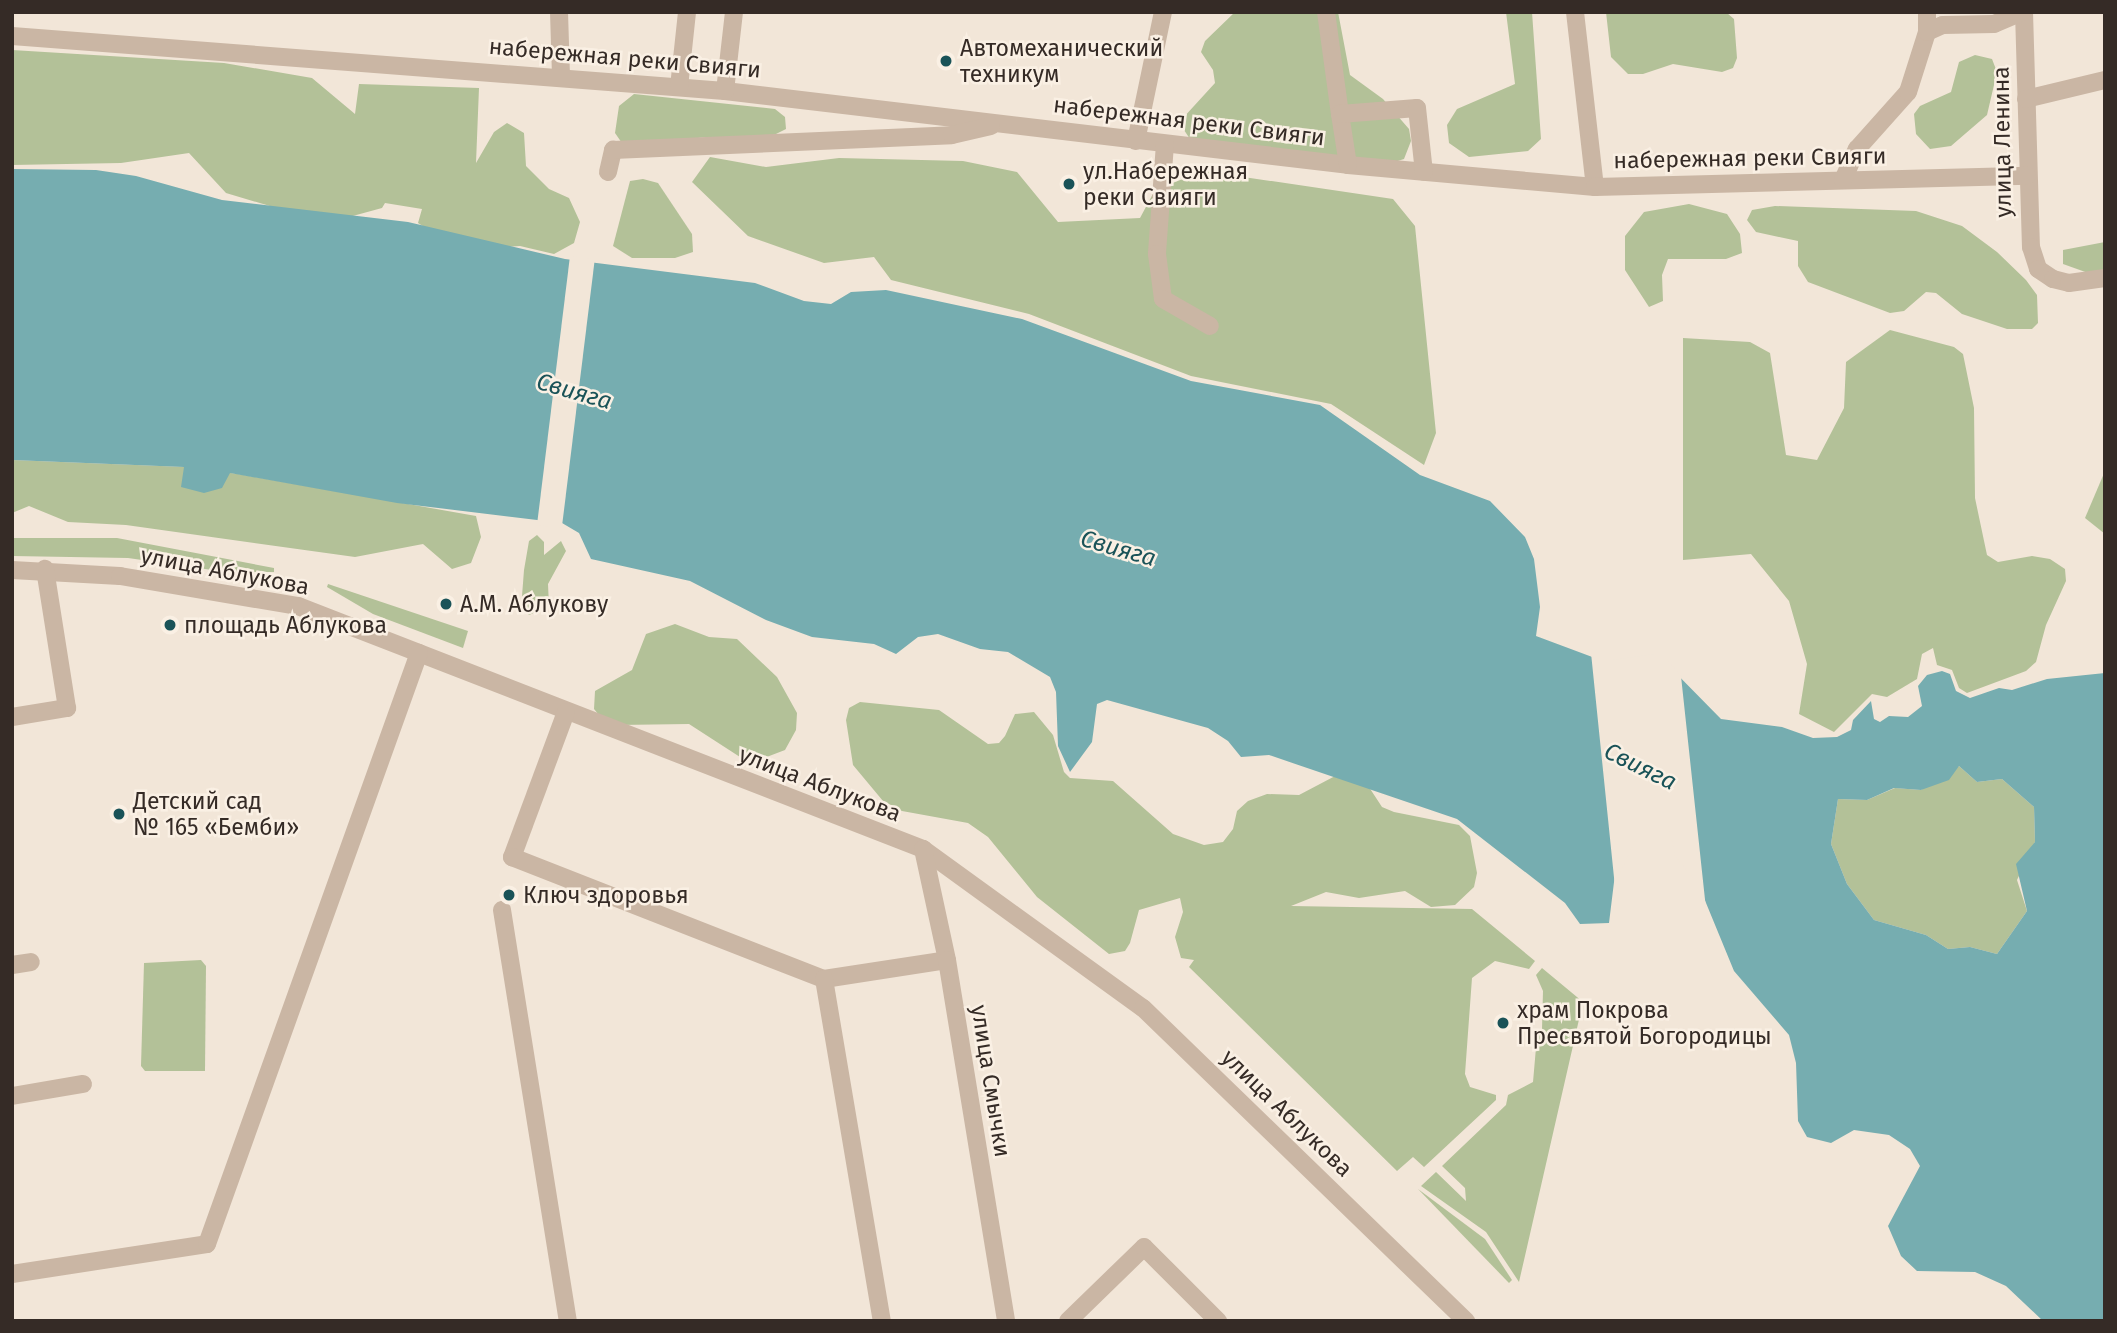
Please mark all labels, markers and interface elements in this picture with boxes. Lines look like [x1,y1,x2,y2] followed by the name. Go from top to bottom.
[488,32,762,84] street label: набережная реки Свияги
[960,34,1163,88] place label: Автомеханический техникум
[938,53,954,69] marker: Автомеханический техникум
[1987,66,2017,218] street label: улица Ленина
[1052,91,1326,151] street label: набережная реки Свияги
[1613,142,1887,174] street label: набережная реки Свияги
[1083,157,1248,211] place label: ул.Набережная реки Свияги
[1061,176,1077,192] marker: ул.Набережная реки Свияги
[533,368,615,416] water label: Свияга
[1077,525,1159,573] water label: Свияга
[138,541,312,601] street label: улица Аблукова
[460,590,608,618] place label: А.М. Аблукову
[438,596,454,612] marker: А.М. Аблукову
[184,611,387,639] place label: площадь Аблукова
[162,617,178,633] marker: площадь Аблукова
[1599,737,1681,797] water label: Свияга
[735,740,905,828] street label: улица Аблукова
[133,787,299,841] place label: Детский сад № 165 «Бемби»
[111,806,127,822] marker: Детский сад № 165 «Бемби»
[523,881,689,909] place label: Ключ здоровья
[501,887,517,903] marker: Ключ здоровья
[1517,996,1772,1050] place label: храм Покрова Пресвятой Богородицы
[965,1003,1017,1159] street label: улица Смычки
[1495,1015,1511,1031] marker: храм Покрова Пресвятой Богородицы
[1216,1044,1358,1182] street label: улица Аблукова

